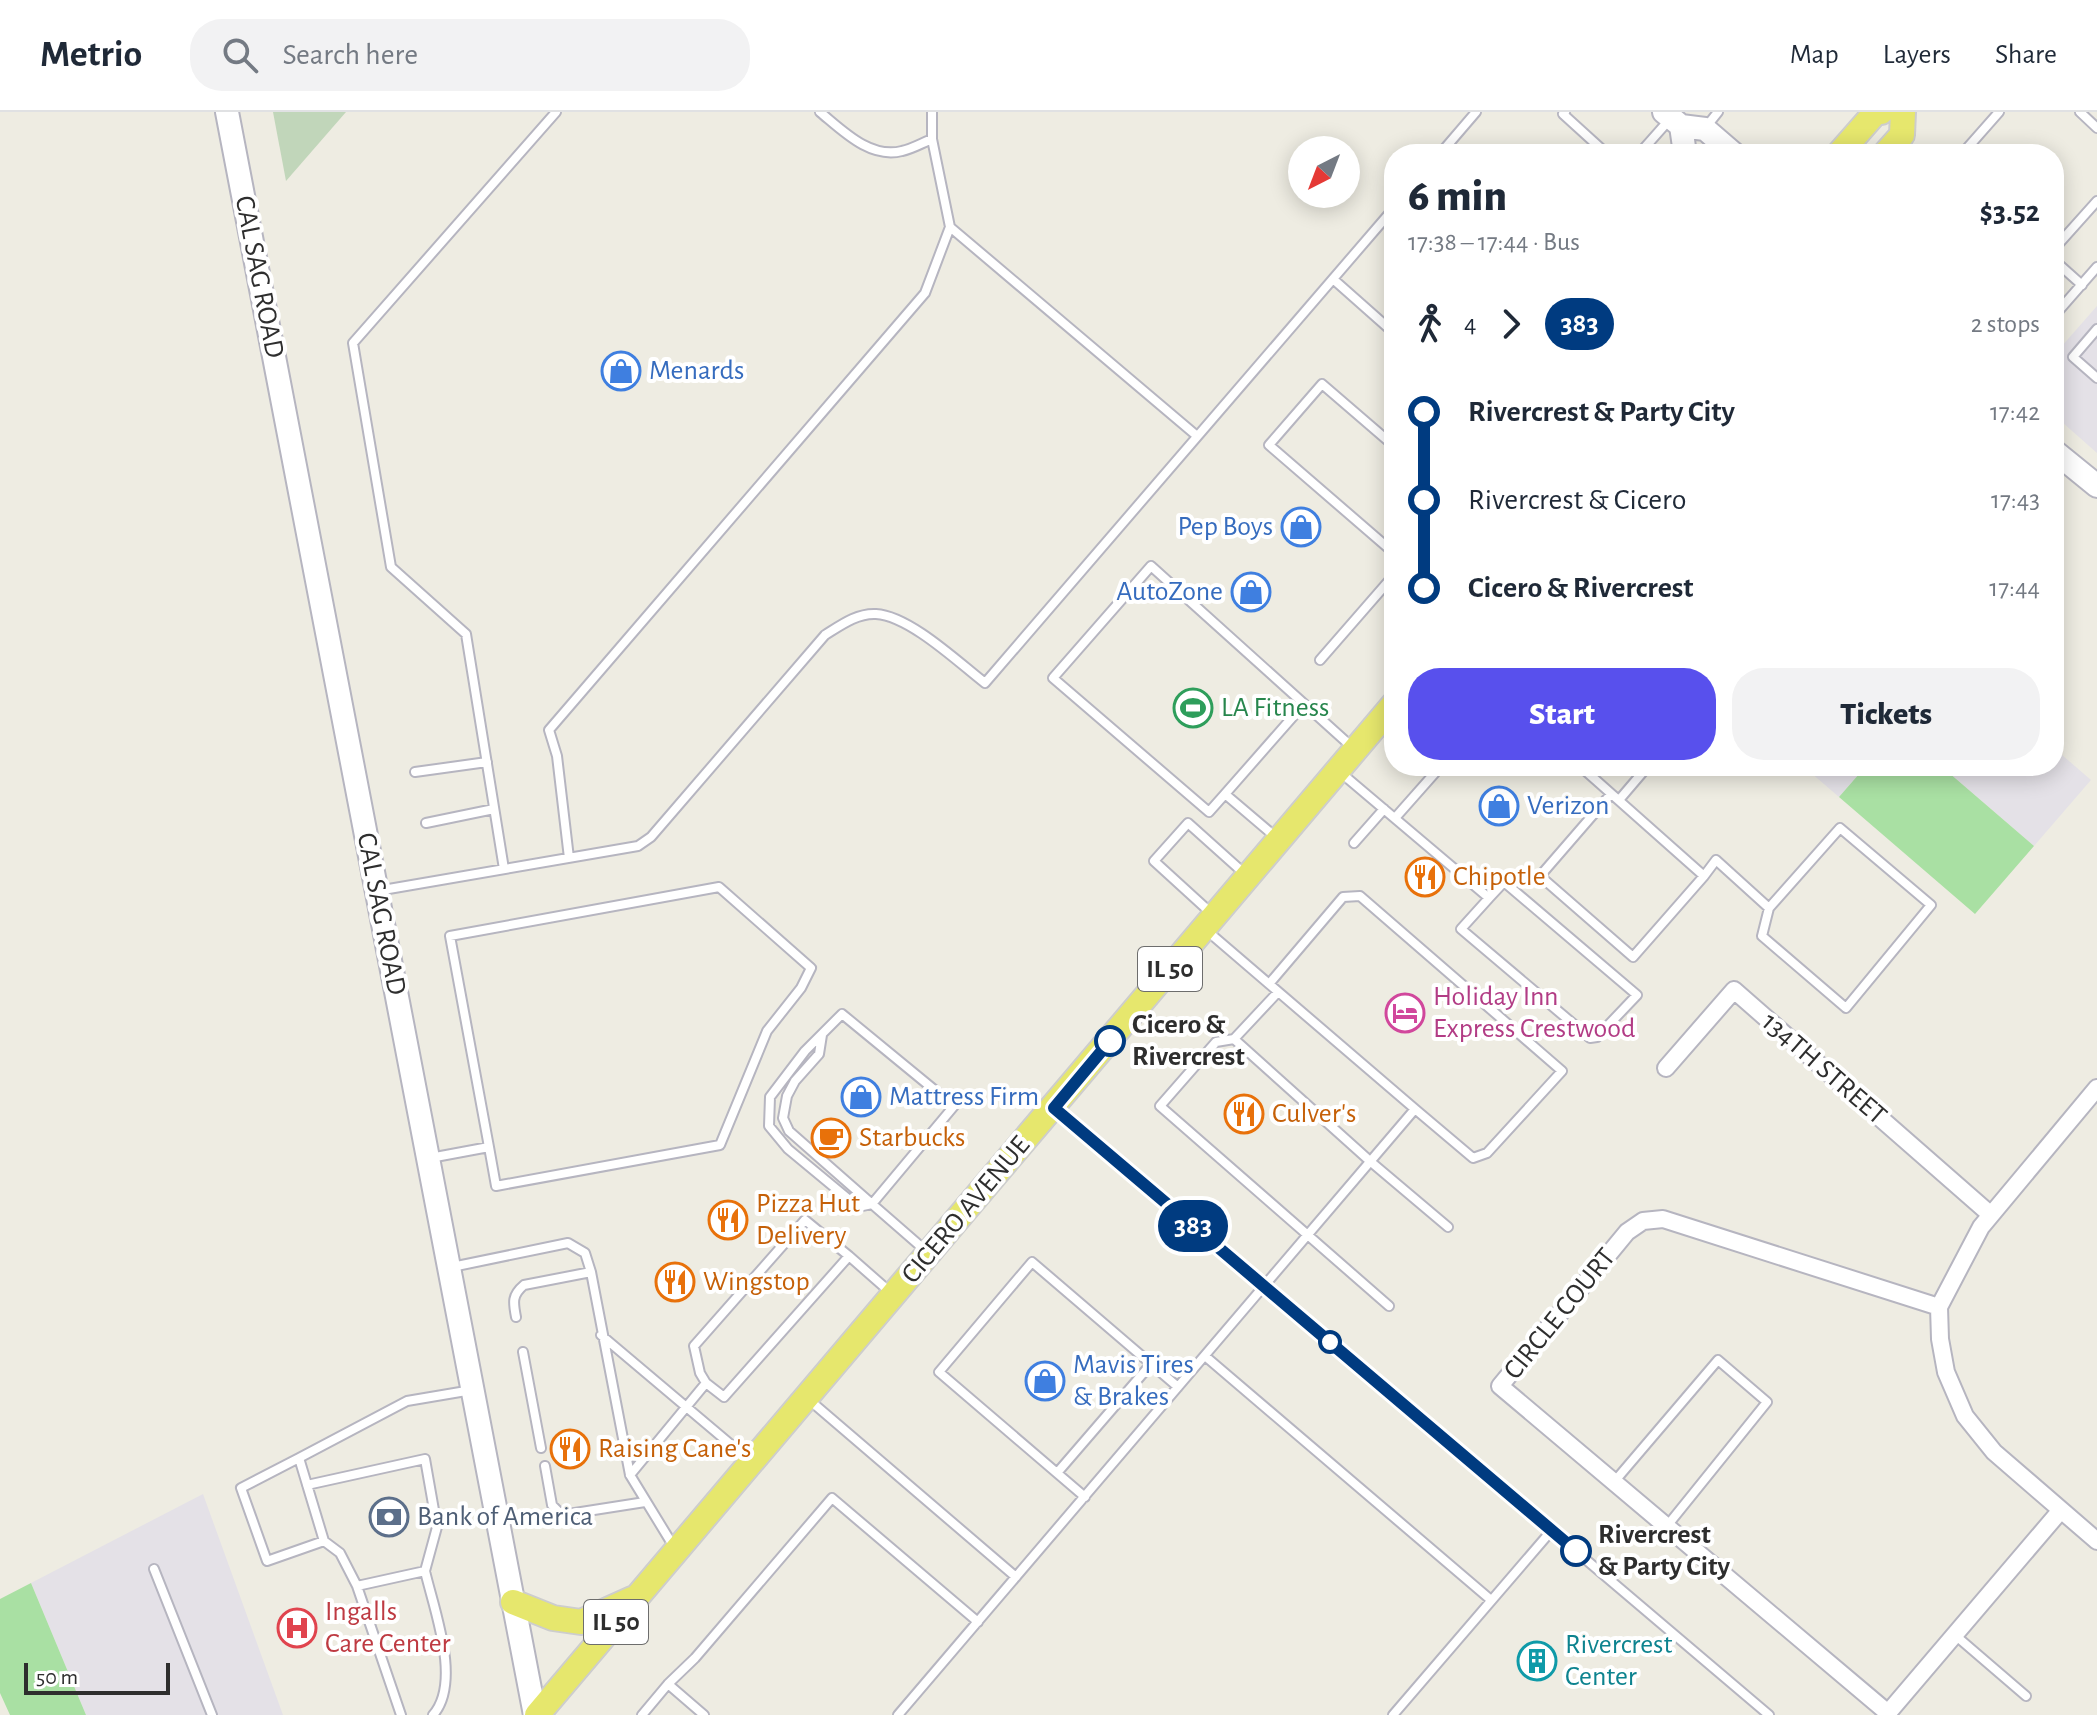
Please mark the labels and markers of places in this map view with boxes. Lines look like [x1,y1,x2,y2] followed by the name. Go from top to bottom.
[600,350,642,392] shop icon: Menards
[649,357,744,385] place label: Menards
[1280,506,1322,548] shop icon: Pep Boys
[1177,513,1273,541] place label: Pep Boys
[1230,571,1272,613] shop icon: AutoZone
[1116,578,1223,606] place label: AutoZone
[1172,687,1214,729] sports icon: LA Fitness
[1221,694,1329,722] place label: LA Fitness
[1478,785,1520,827] shop icon: Verizon
[1527,792,1609,820] place label: Verizon
[1404,856,1446,898] restaurant icon: Chipotle
[1453,863,1546,891] place label: Chipotle
[1433,983,1636,1043] place label: Holiday Inn Express Crestwood
[1384,992,1426,1034] hotel icon: Holiday Inn Express Crestwood
[1132,1011,1245,1071] place label: Cicero & Rivercrest
[1095,1026,1125,1056] marker: Cicero & Rivercrest
[840,1076,882,1118] shop icon: Mattress Firm
[889,1083,1039,1111] place label: Mattress Firm
[1223,1093,1265,1135] restaurant icon: Culver's
[1272,1100,1356,1128] place label: Culver's
[810,1117,852,1159] cafe icon: Starbucks
[859,1124,965,1152] place label: Starbucks
[756,1190,860,1250] place label: Pizza Hut Delivery
[707,1199,749,1241] restaurant icon: Pizza Hut Delivery
[654,1261,696,1303] restaurant icon: Wingstop
[703,1268,810,1296] place label: Wingstop
[1319,1331,1341,1353] unlabelled marker
[1073,1351,1194,1411] place label: Mavis Tires & Brakes
[1024,1360,1066,1402] shop icon: Mavis Tires & Brakes
[549,1428,591,1470] restaurant icon: Raising Cane's
[598,1435,751,1463] place label: Raising Cane's
[368,1496,410,1538] bank icon: Bank of America
[417,1503,593,1531] place label: Bank of America
[1598,1521,1731,1581] place label: Rivercrest & Party City
[1561,1536,1591,1566] marker: Rivercrest & Party City
[325,1598,451,1658] place label: Ingalls Care Center
[276,1607,318,1649] hospital icon: Ingalls Care Center
[1565,1631,1672,1691] place label: Rivercrest Center
[1516,1640,1558,1682] building icon: Rivercrest Center

